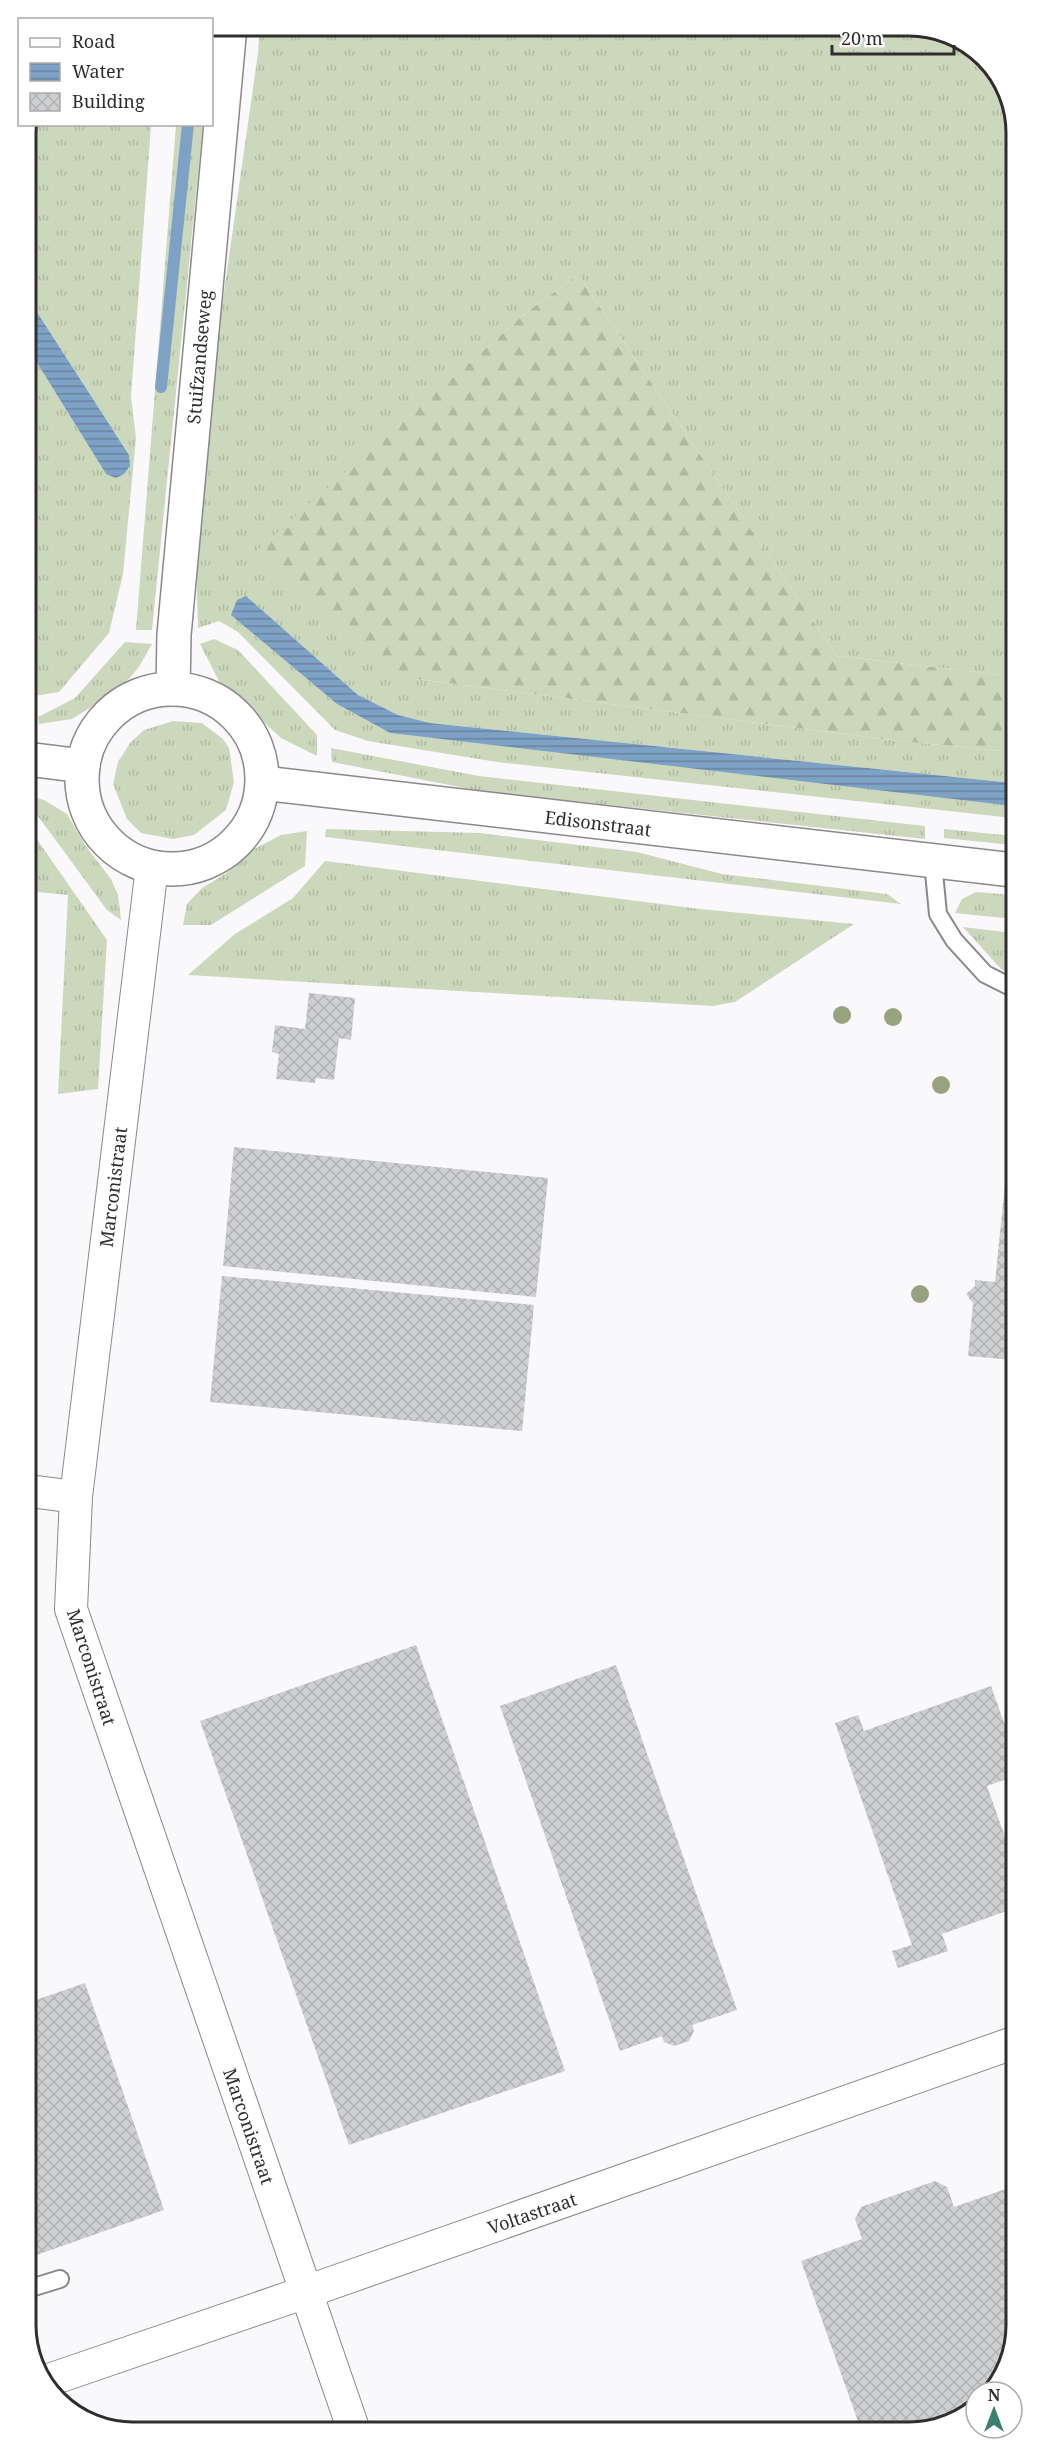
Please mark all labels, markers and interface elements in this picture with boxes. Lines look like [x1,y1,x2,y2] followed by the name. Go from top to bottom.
[18,18,213,126] legend
[832,18,954,56] scale bar
[841,26,883,50] text: 20 m
[72,29,115,53] text: Road
[72,59,125,83] text: Water
[72,89,145,113] text: Building
[181,289,217,425] street label: Stuifzandseweg
[543,805,653,841] street label: Edisonstraat
[94,1125,132,1249] street label: Marconistraat
[62,1606,122,1728] street label: Marconistraat
[218,2065,280,2187] street label: Marconistraat
[484,2187,580,2239] street label: Voltastraat
[964,2380,1024,2440] north arrow
[988,2384,1001,2406] text: N

